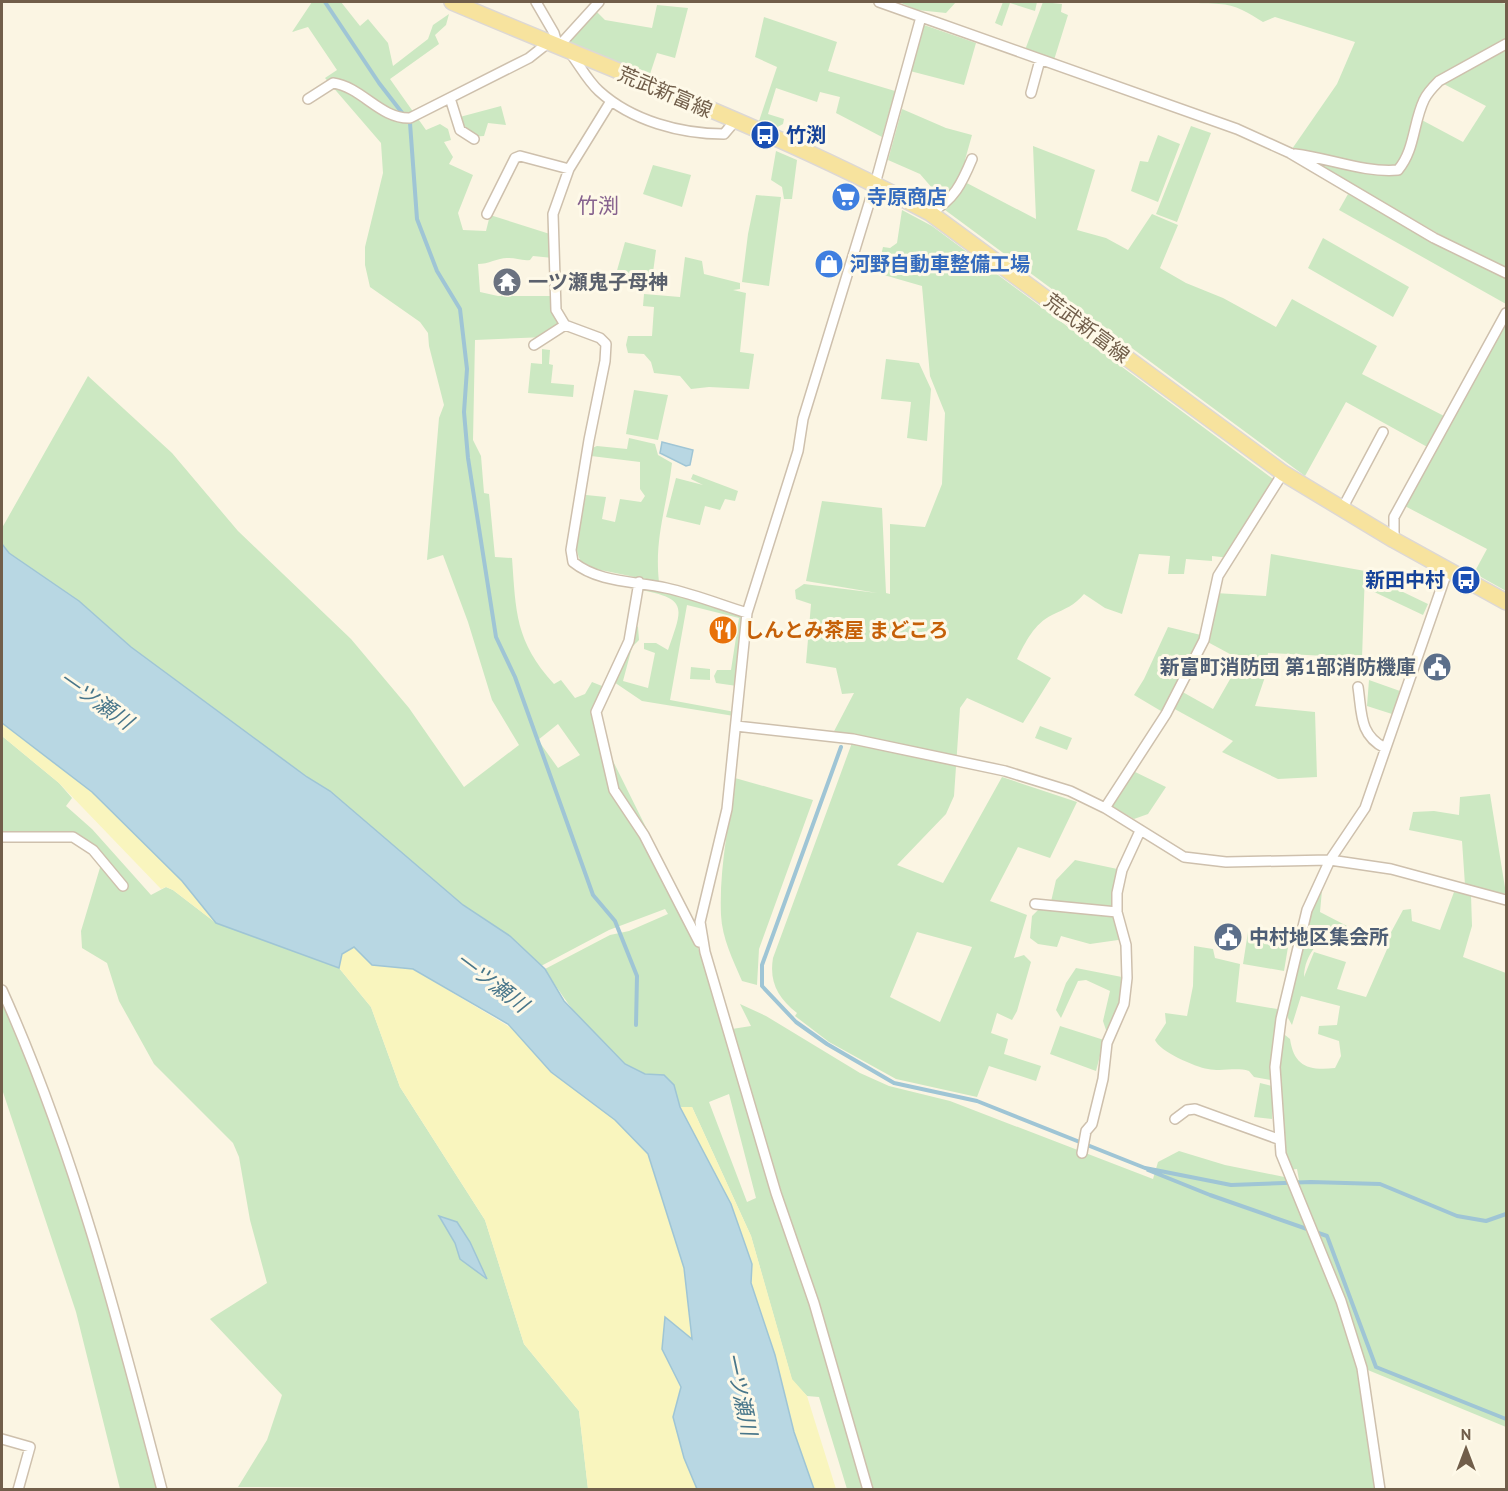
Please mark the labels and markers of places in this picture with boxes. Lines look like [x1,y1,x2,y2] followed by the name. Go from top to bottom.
[749,119,781,151] bus stop icon: 竹渕
[786,122,826,148] place label: 竹渕
[830,181,862,213] supermarket icon: 寺原商店
[867,184,947,210] place label: 寺原商店
[813,248,845,280] shop icon: 河野自動車整備工場
[850,251,1030,277] place label: 河野自動車整備工場
[491,266,523,298] temple icon: 一ツ瀬鬼子母神
[528,269,668,295] place label: 一ツ瀬鬼子母神
[1450,564,1482,596] bus stop icon: 新田中村
[1365,567,1445,593] place label: 新田中村
[707,614,739,646] restaurant icon: しんとみ茶屋 まどころ
[744,617,948,643] place label: しんとみ茶屋 まどころ
[1421,651,1453,683] public building icon: 新富町消防団 第1部消防機庫
[1160,654,1416,680] place label: 新富町消防団 第1部消防機庫
[1212,921,1244,953] public building icon: 中村地区集会所
[1249,924,1389,950] place label: 中村地区集会所

